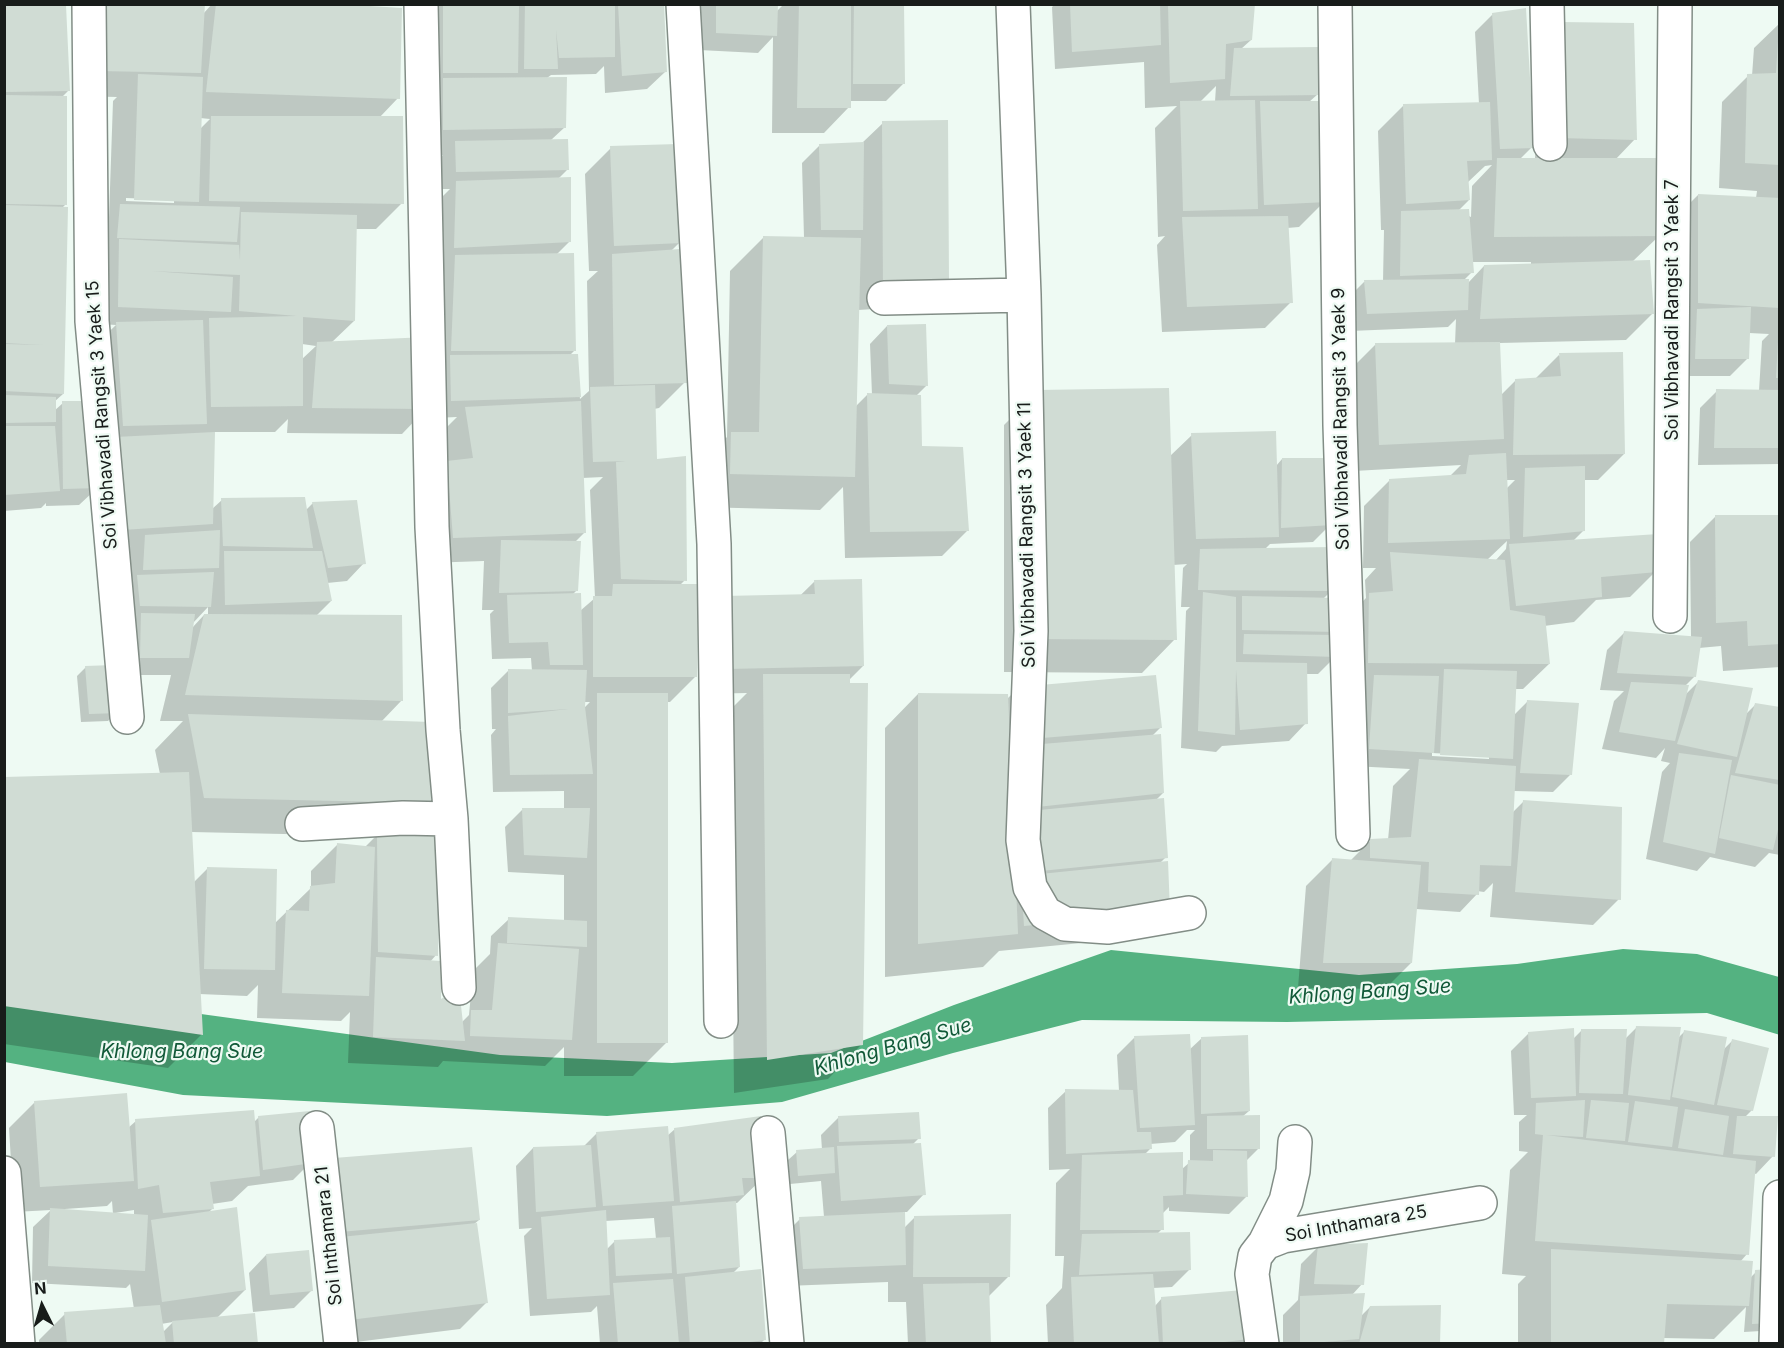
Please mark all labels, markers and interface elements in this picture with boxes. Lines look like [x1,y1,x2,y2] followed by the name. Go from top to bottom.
[1662,179,1684,441] street label: Soi Vibhavadi Rangsit 3 Yaek 7
[82,280,122,550] street label: Soi Vibhavadi Rangsit 3 Yaek 15
[1328,288,1354,550] street label: Soi Vibhavadi Rangsit 3 Yaek 9
[1014,402,1040,668] street label: Soi Vibhavadi Rangsit 3 Yaek 11
[1288,974,1452,1010] water label: Khlong Bang Sue
[811,1013,975,1081] water label: Khlong Bang Sue
[100,1040,264,1064] water label: Khlong Bang Sue
[311,1165,347,1307] street label: Soi Inthamara 21
[1283,1201,1429,1247] street label: Soi Inthamara 25
[12,1276,72,1336] north arrow
[33,1278,47,1299] text: N

